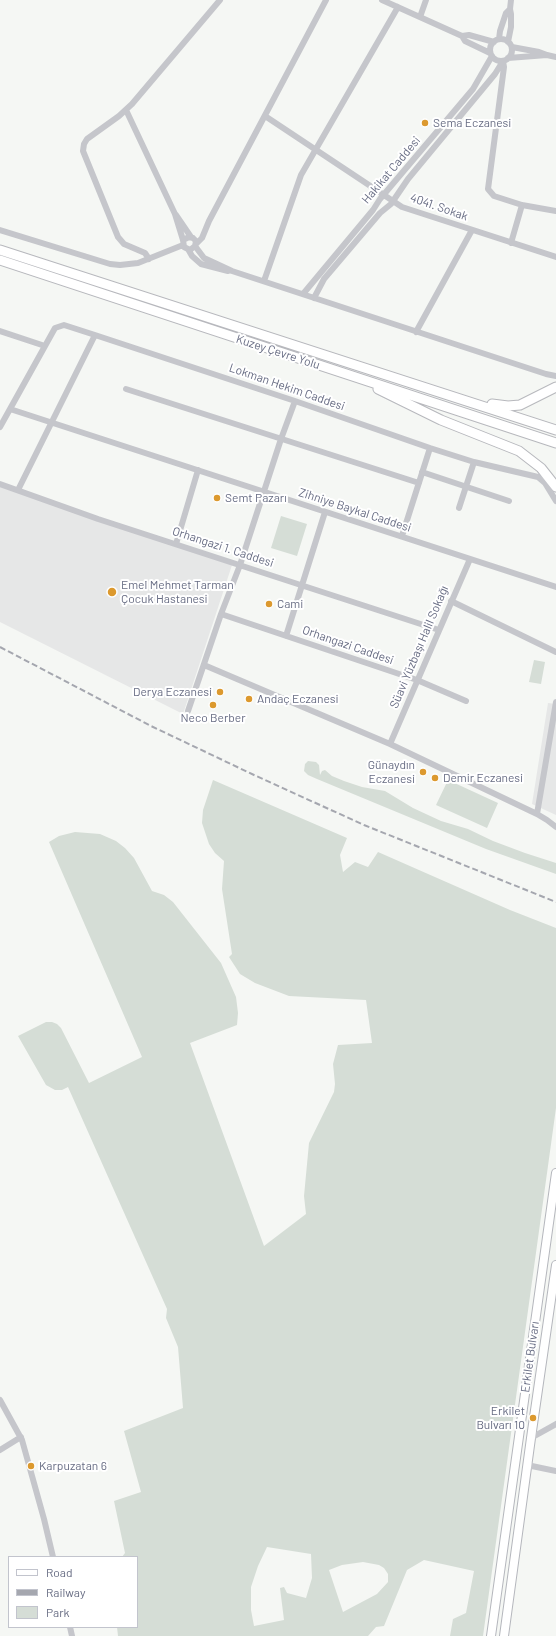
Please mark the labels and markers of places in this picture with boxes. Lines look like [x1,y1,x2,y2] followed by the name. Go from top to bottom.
[433,116,511,130] place label: Sema Eczanesi
[420,118,430,128] marker: Sema Eczanesi
[225,491,287,505] place label: Semt Pazarı
[212,493,222,503] marker: Semt Pazarı
[121,578,234,606] place label: Emel Mehmet Tarman Çocuk Hastanesi
[106,586,118,598] marker: Emel Mehmet Tarman Çocuk Hastanesi
[277,597,303,611] place label: Cami
[264,599,274,609] marker: Cami
[133,685,212,699] place label: Derya Eczanesi
[215,687,225,697] marker: Derya Eczanesi
[257,692,339,706] place label: Andaç Eczanesi
[244,694,254,704] marker: Andaç Eczanesi
[208,700,218,710] marker: Neco Berber
[180,711,246,725] place label: Neco Berber
[368,758,415,786] place label: Günaydın Eczanesi
[418,767,428,777] marker: Günaydın Eczanesi
[443,771,523,785] place label: Demir Eczanesi
[430,773,440,783] marker: Demir Eczanesi
[476,1404,525,1432] place label: Erkilet Bulvarı 10
[528,1413,538,1423] marker: Erkilet Bulvarı 10
[39,1459,107,1473] place label: Karpuzatan 6
[26,1461,36,1471] marker: Karpuzatan 6

